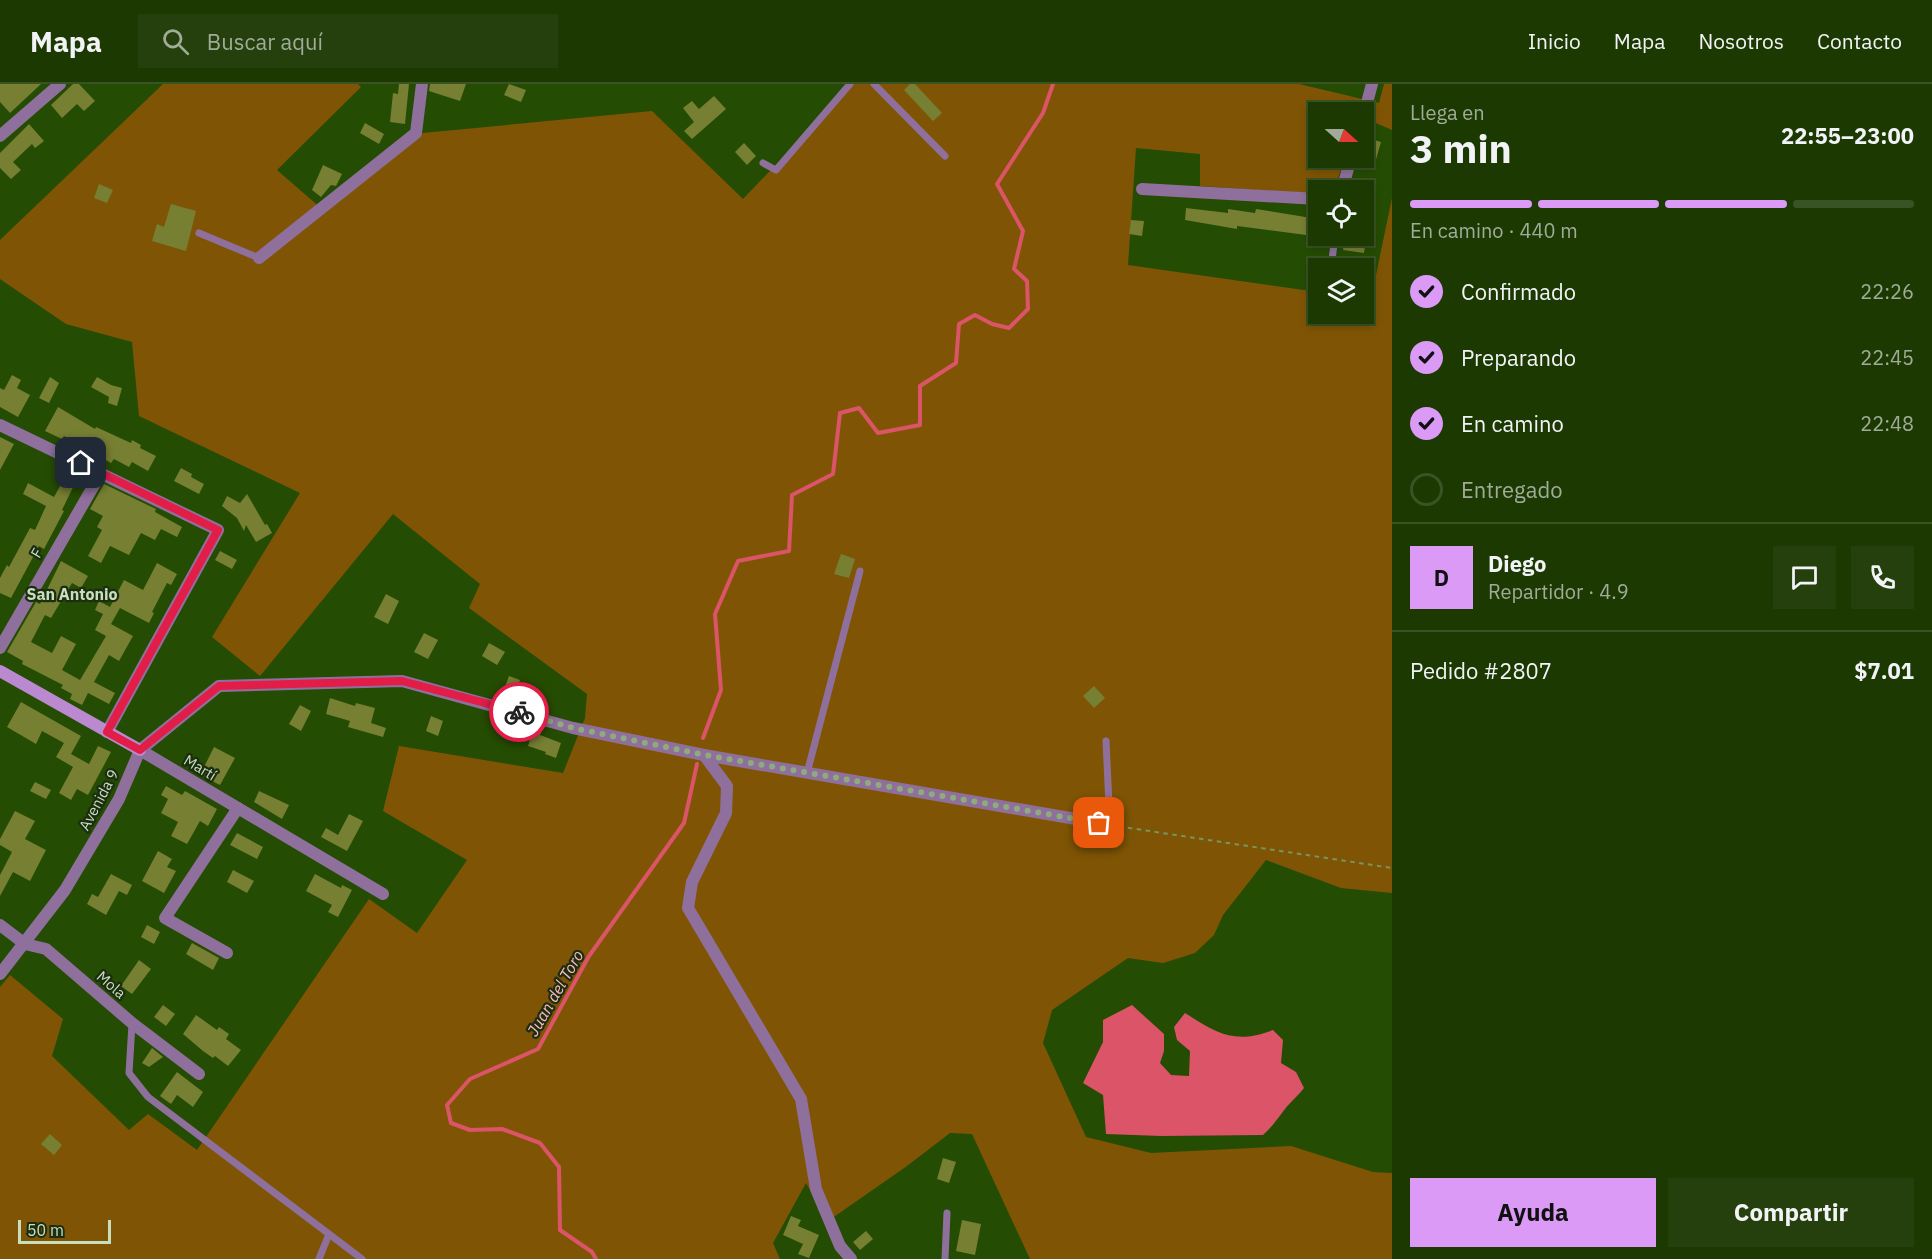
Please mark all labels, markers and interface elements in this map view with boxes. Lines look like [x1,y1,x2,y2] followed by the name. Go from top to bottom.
[138,14,558,68] search box
[30,23,102,60] text: Mapa
[159,25,192,58] icon: search
[207,27,323,56] text: Buscar aquí
[1528,27,1581,55] text: Inicio
[1614,27,1666,55] text: Mapa
[1699,27,1784,55] text: Nosotros
[1817,27,1902,55] text: Contacto
[1410,99,1485,126] text: Llega en
[1308,102,1374,168] north arrow
[1308,102,1374,324] map controls
[1781,121,1914,150] text: 22:55–23:00
[1410,123,1512,174] text: 3 min
[1308,180,1374,246] button: locate
[1410,217,1578,244] text: En camino · 440 m
[1308,258,1374,324] button: layers
[1410,275,1443,308] icon: check
[1461,277,1576,306] text: Confirmado
[1860,278,1914,305] text: 22:26
[1410,341,1443,374] icon: check
[1461,343,1576,372] text: Preparando
[1860,344,1914,371] text: 22:45
[1410,407,1443,440] icon: check
[1461,409,1564,438] text: En camino
[1860,410,1914,437] text: 22:48
[55,437,106,488] pin
[64,446,97,479] icon: home
[1461,475,1562,504] text: Entregado
[26,544,47,561] street label: F
[1773,546,1836,609] button: chat
[1851,546,1914,609] button: phone
[1488,549,1546,578] text: Diego
[1434,563,1449,592] text: D
[1488,578,1629,605] text: Repartidor · 4.9
[26,584,118,604] district label: San Antonio
[1410,656,1552,685] text: Pedido #2807
[1854,656,1914,685] text: $7.01
[489,682,549,742] courier
[503,696,536,729] icon: bike
[180,750,220,785] street label: Martí
[75,766,123,834] street label: Avenida 9
[1073,797,1124,848] pin
[1082,806,1115,839] icon: bag
[522,946,588,1039] water label: Juan del Toro
[93,967,130,1003] street label: Mola
[1410,1178,1656,1247] button: Ayuda
[1668,1178,1914,1247] button: Compartir
[18,1217,111,1244] scale bar
[27,1220,64,1240] text: 50 m

